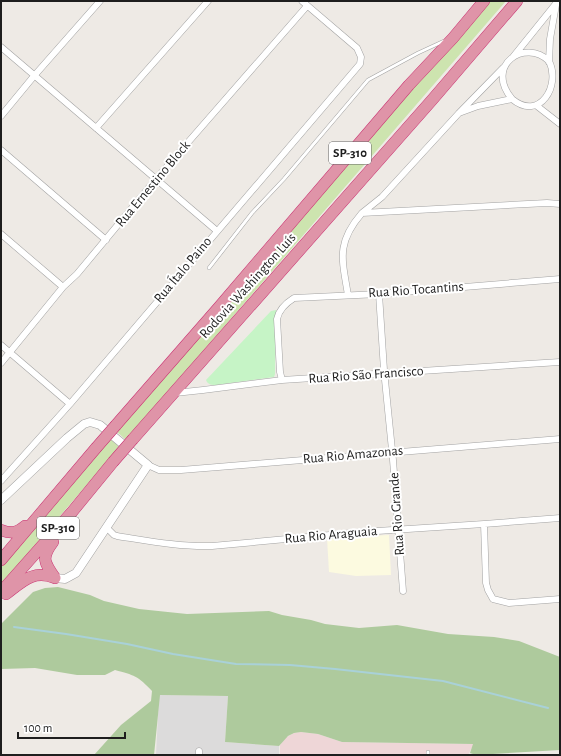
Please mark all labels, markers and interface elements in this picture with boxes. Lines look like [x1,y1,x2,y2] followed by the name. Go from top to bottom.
[113,138,193,230] street label: Rua Ernestino Block
[329,142,371,164] road number: SP-310
[197,231,299,341] street label: Rodovia Washington Luís
[149,232,215,306] street label: Rua Ítalo Paino
[368,280,464,300] street label: Rua Rio Tocantins
[308,364,424,386] street label: Rua Rio São Francisco
[302,444,404,466] street label: Rua Rio Amazonas
[387,472,407,556] street label: Rua Rio Grande
[37,517,79,539] road number: SP-310
[284,524,378,546] street label: Rua Rio Araguaia
[18,714,125,740] scale bar
[24,722,52,734] text: 100 m

